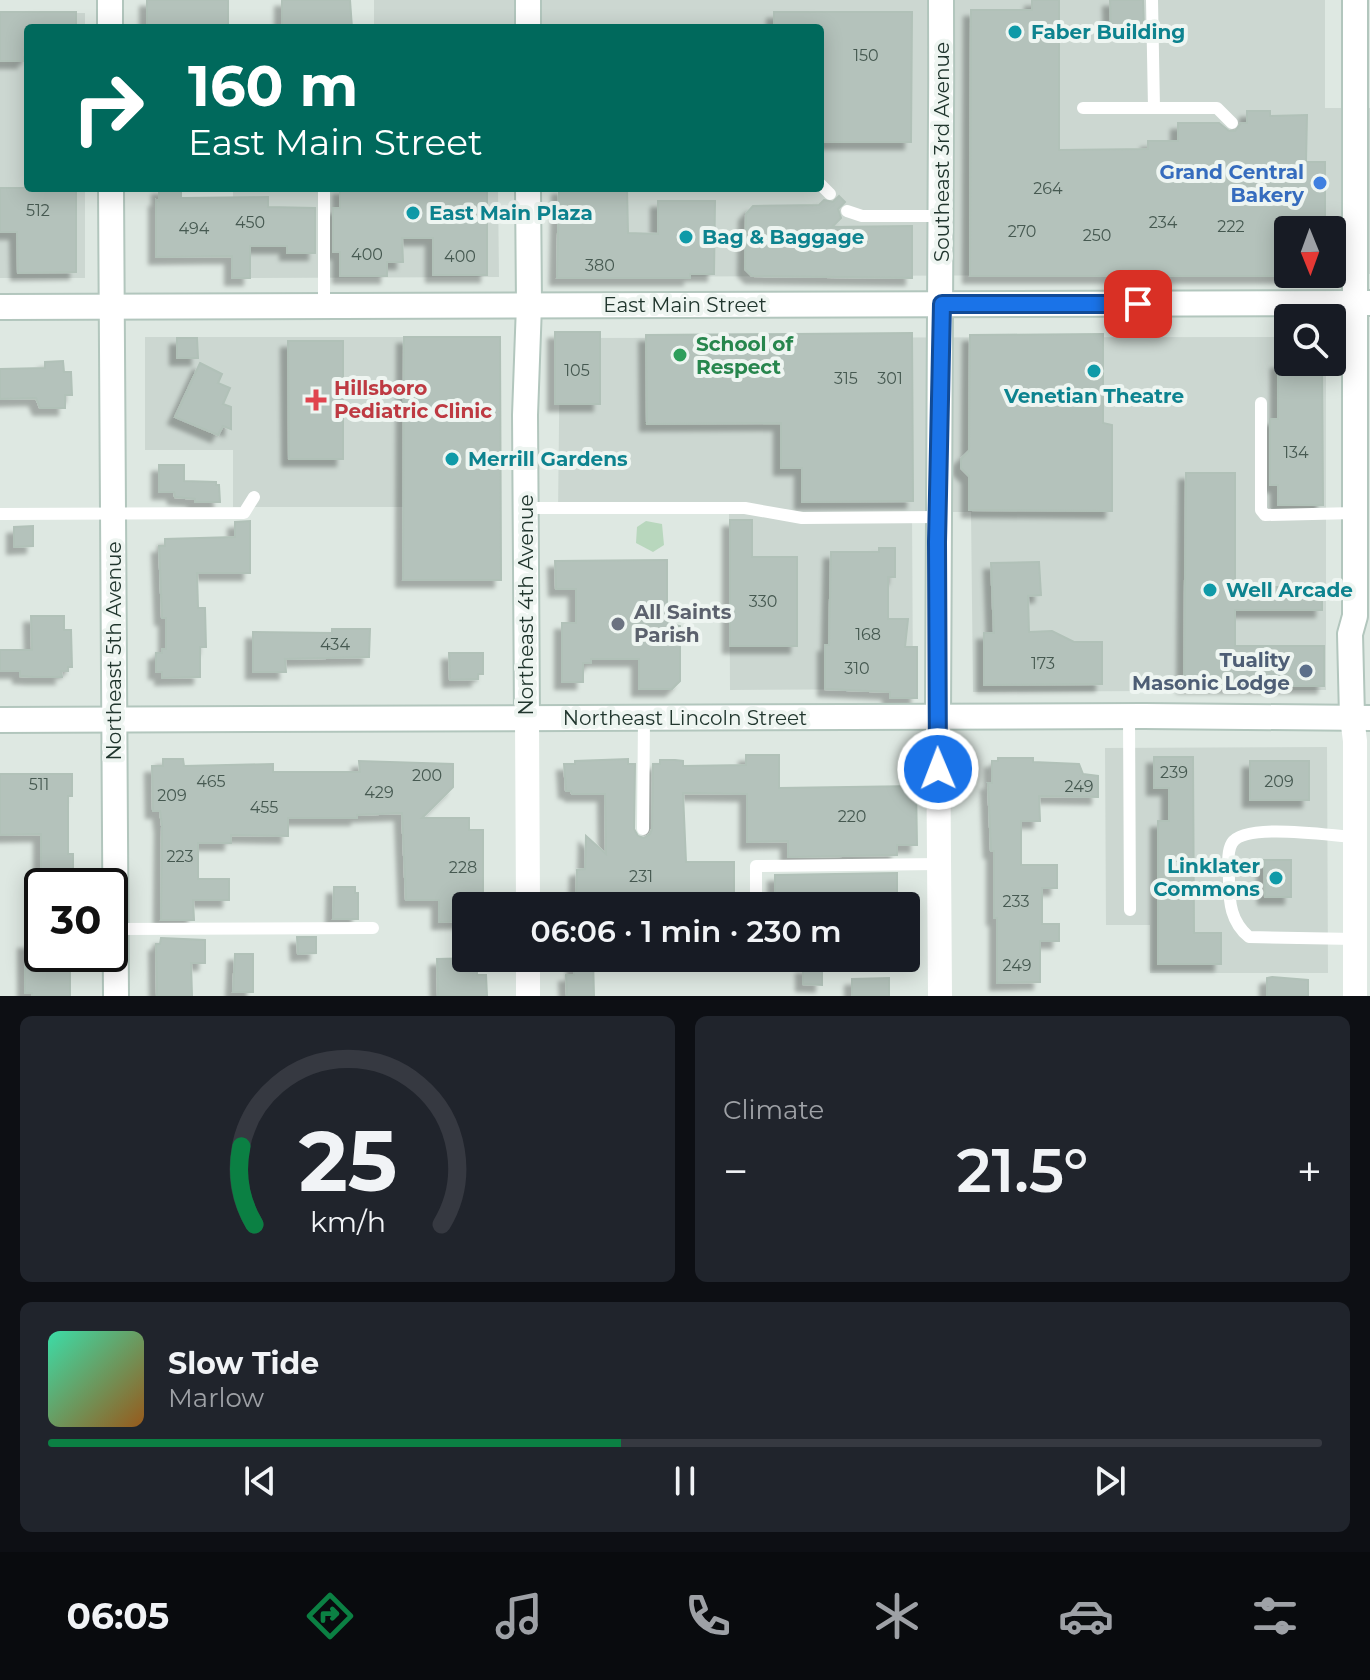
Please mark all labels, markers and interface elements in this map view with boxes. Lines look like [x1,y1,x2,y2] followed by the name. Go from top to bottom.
[1031,20,1185,44] place label: Faber Building
[1006,23,1024,41] marker: Faber Building
[930,42,954,262] street label: Southeast 3rd Avenue
[853,46,879,65] house number: 150
[188,52,358,120] text: 160 m
[56,56,160,160] icon: right
[188,120,483,164] text: East Main Street
[1160,160,1305,207] place label: Grand Central Bakery
[1311,174,1329,192] marker: Grand Central Bakery
[1033,179,1063,198] house number: 264
[26,201,50,220] house number: 512
[429,201,593,225] place label: East Main Plaza
[404,204,422,222] marker: East Main Plaza
[235,213,265,232] house number: 450
[1149,213,1178,232] house number: 234
[1274,216,1346,288] north arrow
[1274,216,1346,376] map controls
[1217,217,1245,236] house number: 222
[179,219,210,238] house number: 494
[1008,222,1036,241] house number: 270
[702,225,864,249] place label: Bag & Baggage
[1083,226,1111,245] house number: 250
[677,228,695,246] marker: Bag & Baggage
[351,245,383,264] house number: 400
[444,247,476,266] house number: 400
[585,256,615,275] house number: 380
[1104,270,1172,338] pin
[1116,282,1160,326] icon: arrive
[603,293,767,317] street label: East Main Street
[1274,304,1346,376] button: search
[696,332,794,379] place label: School of Respect
[671,346,689,364] marker: School of Respect
[564,361,590,380] house number: 105
[1085,362,1103,380] marker: Venetian Theatre
[834,369,858,388] house number: 315
[877,369,903,388] house number: 301
[334,376,492,423] place label: Hillsboro Pediatric Clinic
[1003,384,1184,408] place label: Venetian Theatre
[305,389,327,411] marker: Hillsboro Pediatric Clinic
[1283,443,1309,462] house number: 134
[468,447,628,471] place label: Merrill Gardens
[443,450,461,468] marker: Merrill Gardens
[514,494,538,716] street label: Northeast 4th Avenue
[102,541,126,761] street label: Northeast 5th Avenue
[1226,578,1353,602] place label: Well Arcade
[1201,581,1219,599] marker: Well Arcade
[749,592,777,611] house number: 330
[633,600,732,647] place label: All Saints Parish
[609,615,627,633] marker: All Saints Parish
[855,625,881,644] house number: 168
[320,635,350,654] house number: 434
[1132,648,1291,695] place label: Tuality Masonic Lodge
[1031,654,1055,673] house number: 173
[844,659,870,678] house number: 310
[1297,662,1315,680] marker: Tuality Masonic Lodge
[563,706,807,730] street label: Northeast Lincoln Street
[896,727,980,811] position arrow
[1160,763,1188,782] house number: 239
[412,766,442,785] house number: 200
[196,772,226,791] house number: 465
[1264,772,1294,791] house number: 209
[29,775,49,794] house number: 511
[1065,777,1093,796] house number: 249
[364,783,394,802] house number: 429
[157,786,187,805] house number: 209
[250,798,278,817] house number: 455
[838,807,866,826] house number: 220
[166,847,194,866] house number: 223
[1153,854,1260,901] place label: Linklater Commons
[449,858,477,877] house number: 228
[629,867,653,886] house number: 231
[24,868,128,972] speed limit sign: 30
[1267,869,1285,887] marker: Linklater Commons
[1002,892,1030,911] house number: 233
[531,913,841,950] text: 06:06 · 1 min · 230 m
[1003,956,1031,975] house number: 249
[723,1094,824,1126] text: Climate
[298,1110,397,1212] text: 25
[956,1134,1089,1207] text: 21.5°
[723,1144,748,1198] text: −
[1297,1144,1322,1198] text: +
[309,1204,386,1239] text: km/h
[168,1345,319,1382] text: Slow Tide
[168,1382,264,1414] text: Marlow
[238,1459,282,1503] icon: previous
[663,1459,707,1503] icon: pause
[1088,1459,1132,1503] icon: next
[302,1588,358,1644] icon: directions
[491,1588,547,1644] icon: music
[680,1588,736,1644] icon: phone
[869,1588,925,1644] icon: climate
[1058,1588,1114,1644] icon: car
[1247,1588,1303,1644] icon: filters
[67,1594,169,1638] text: 06:05

